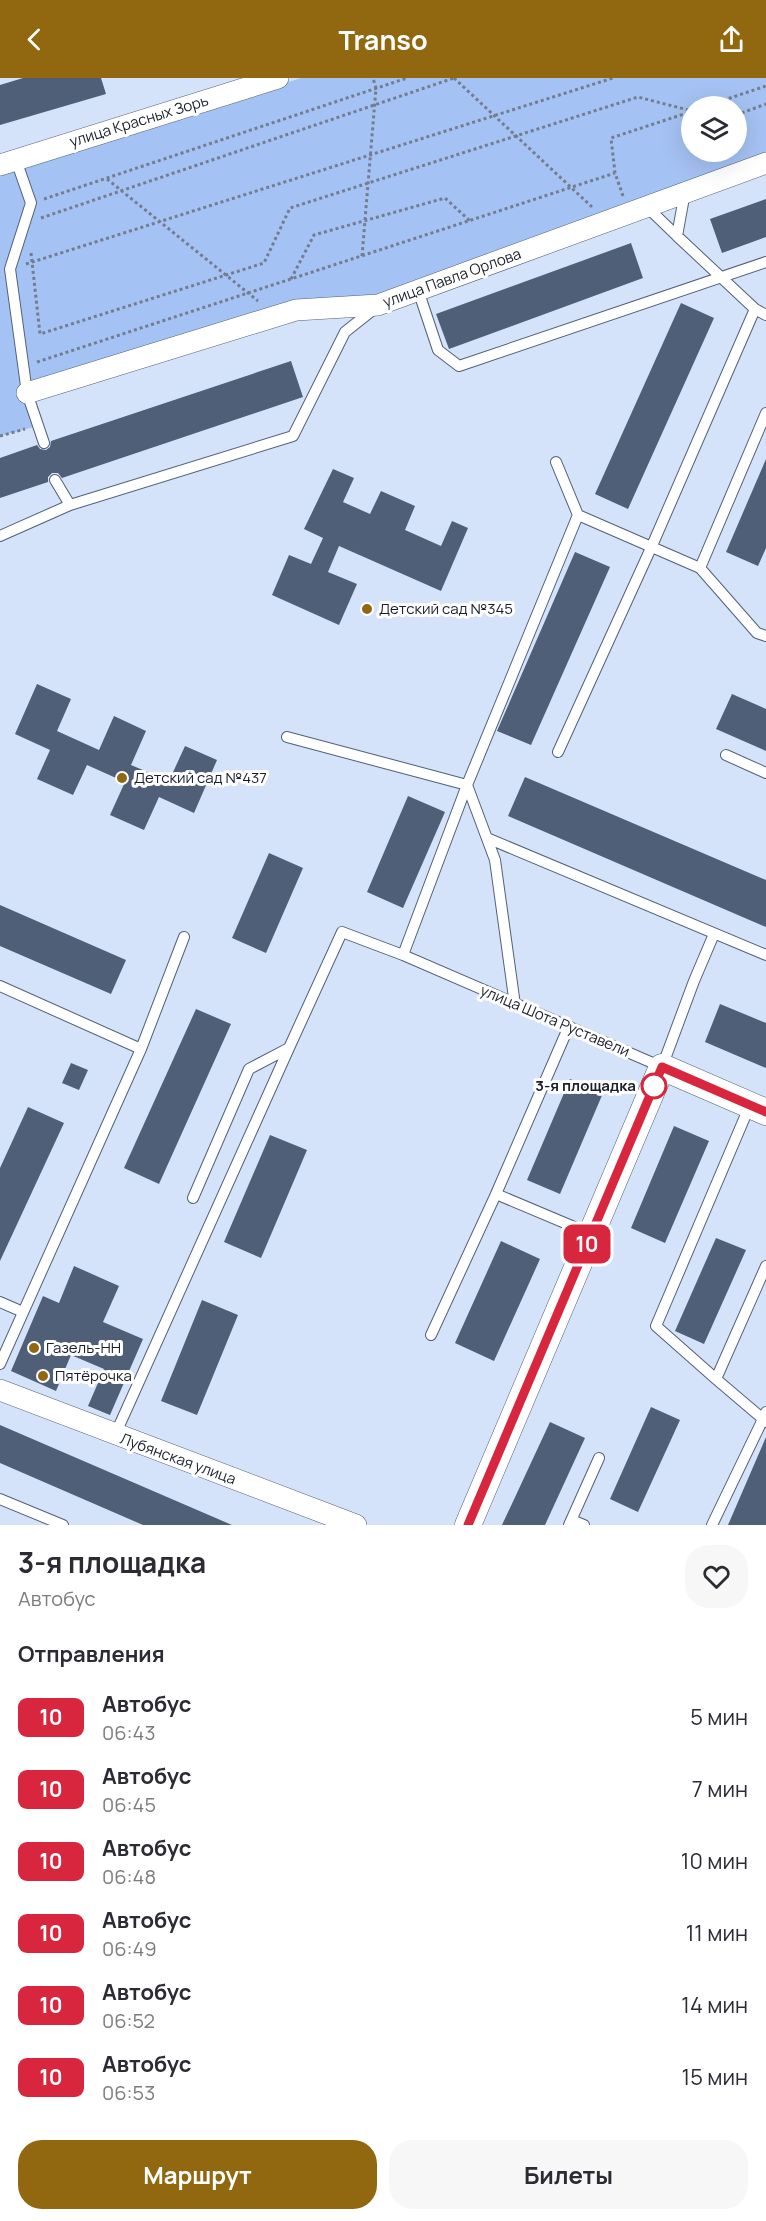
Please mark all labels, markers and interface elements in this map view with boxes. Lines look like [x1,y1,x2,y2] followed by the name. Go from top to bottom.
[338,21,428,58] text: Transo
[18,23,51,56] icon: back
[715,23,748,56] icon: share
[67,89,211,152] street label: улица Красных Зорь
[681,96,747,162] map controls
[681,96,747,162] button: layers
[380,243,524,312] street label: улица Павла Орлова
[379,598,513,619] place label: Детский сад №345
[360,602,374,616] marker: Детский сад №345
[134,767,267,788] place label: Детский сад №437
[115,771,129,785] marker: Детский сад №437
[477,979,633,1062] street label: улица Шота Руставели
[641,1073,667,1099] marker: 3-я площадка
[535,1075,636,1096] place label: 3-я площадка
[560,1224,614,1264] line badge: 10
[575,1230,599,1258] text: 10
[46,1337,121,1358] place label: Газель-НН
[27,1341,41,1355] marker: Газель-НН
[55,1365,132,1386] place label: Пятёрочка
[36,1369,50,1383] marker: Пятёрочка
[117,1428,239,1489] street label: Лубянская улица
[18,1543,206,1581] text: 3-я площадка
[685,1545,748,1608] button: heart
[18,1585,96,1612] text: Автобус
[18,1639,165,1669] text: Отправления
[102,1689,191,1719] text: Автобус
[690,1702,748,1732] text: 5 мин
[39,1703,63,1731] text: 10
[102,1719,155,1746] text: 06:43
[102,1761,191,1791] text: Автобус
[692,1774,748,1804] text: 7 мин
[39,1775,63,1803] text: 10
[102,1791,156,1818] text: 06:45
[102,1833,191,1863] text: Автобус
[681,1846,748,1876] text: 10 мин
[39,1847,63,1875] text: 10
[102,1863,156,1890] text: 06:48
[102,1905,191,1935] text: Автобус
[686,1918,748,1948] text: 11 мин
[39,1919,63,1947] text: 10
[102,1935,157,1962] text: 06:49
[102,1977,191,2007] text: Автобус
[681,1990,748,2020] text: 14 мин
[39,1991,63,2019] text: 10
[102,2007,155,2034] text: 06:52
[102,2049,191,2079] text: Автобус
[682,2062,748,2092] text: 15 мин
[39,2063,63,2091] text: 10
[102,2079,155,2106] text: 06:53
[18,2140,377,2209] button: Маршрут
[389,2140,748,2209] button: Билеты

